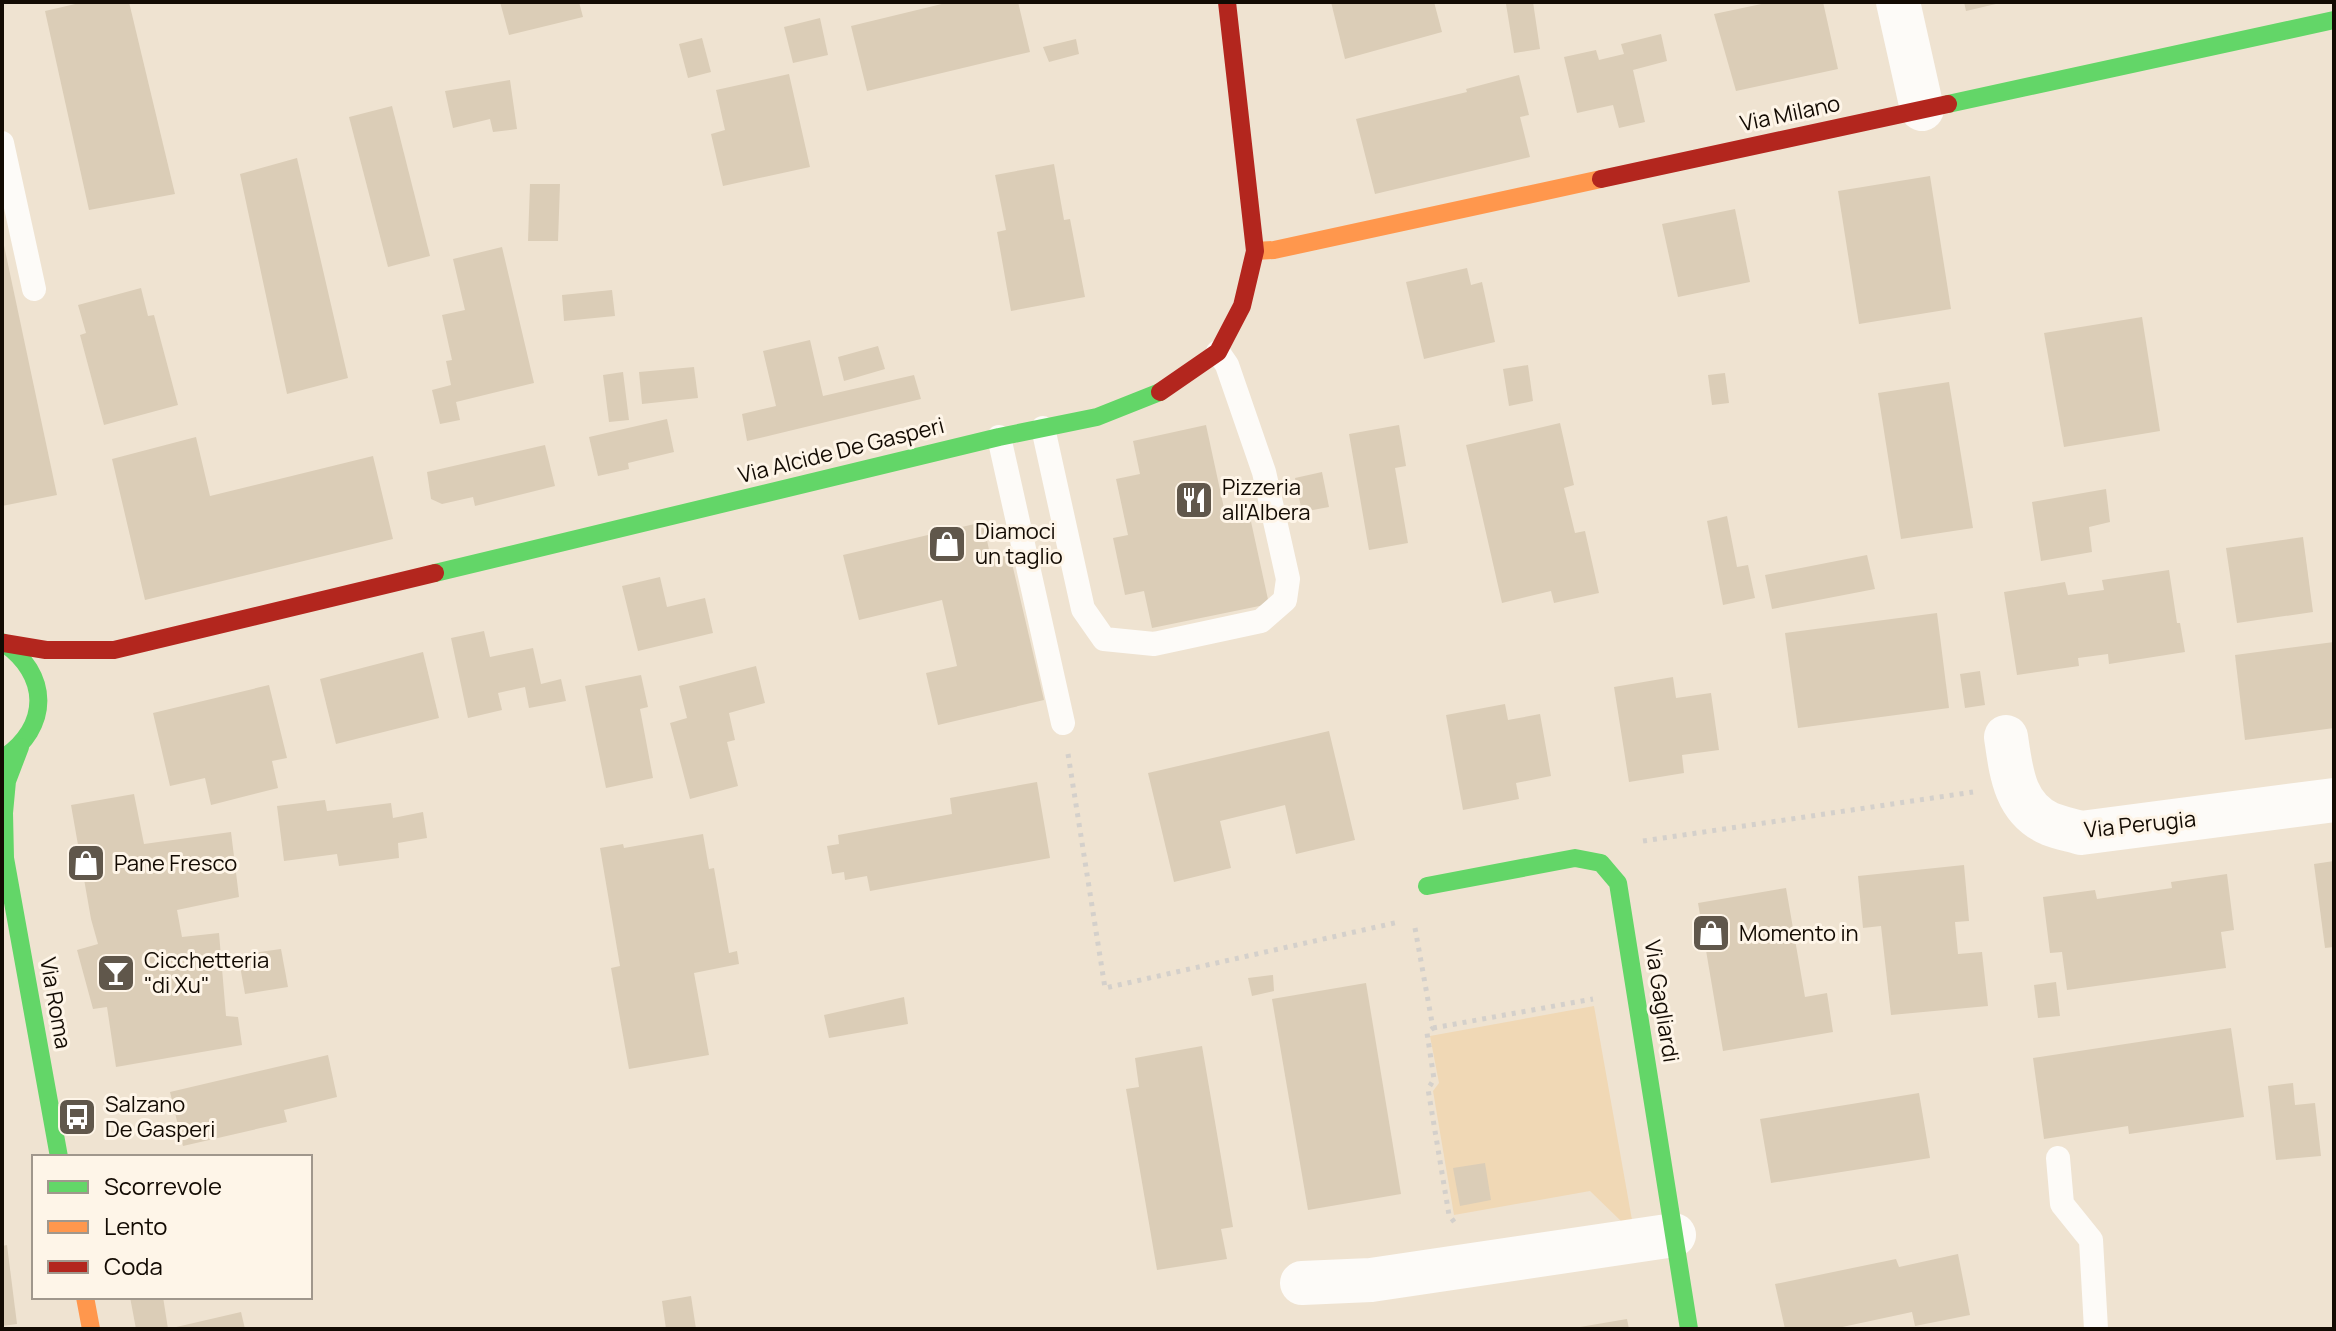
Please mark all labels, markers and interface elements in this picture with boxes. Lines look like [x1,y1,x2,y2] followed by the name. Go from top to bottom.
[1737,88,1843,138] street label: Via Milano
[735,410,947,490] street label: Via Alcide De Gasperi
[1222,472,1311,527] place label: Pizzeria all'Albera
[1173,479,1215,521] restaurant icon: Pizzeria all'Albera
[975,516,1063,571] place label: Diamoci un taglio
[926,523,968,565] shop icon: Diamoci un taglio
[2083,803,2197,845] street label: Via Perugia
[65,842,107,884] shop icon: Pane Fresco
[114,848,237,878] place label: Pane Fresco
[1690,912,1732,954] shop icon: Momento in
[1739,918,1859,948] place label: Momento in
[1638,938,1686,1064] street label: Via Gagliardi
[144,945,269,1000] place label: Cicchetteria "di Xu"
[95,952,137,994] bar icon: Cicchetteria "di Xu"
[33,955,79,1051] street label: Via Roma
[105,1089,215,1144] place label: Salzano De Gasperi
[56,1096,98,1138] bus stop icon: Salzano De Gasperi
[32,1155,312,1299] legend
[104,1169,222,1202] text: Scorrevole
[104,1209,168,1242] text: Lento
[104,1249,163,1282] text: Coda

